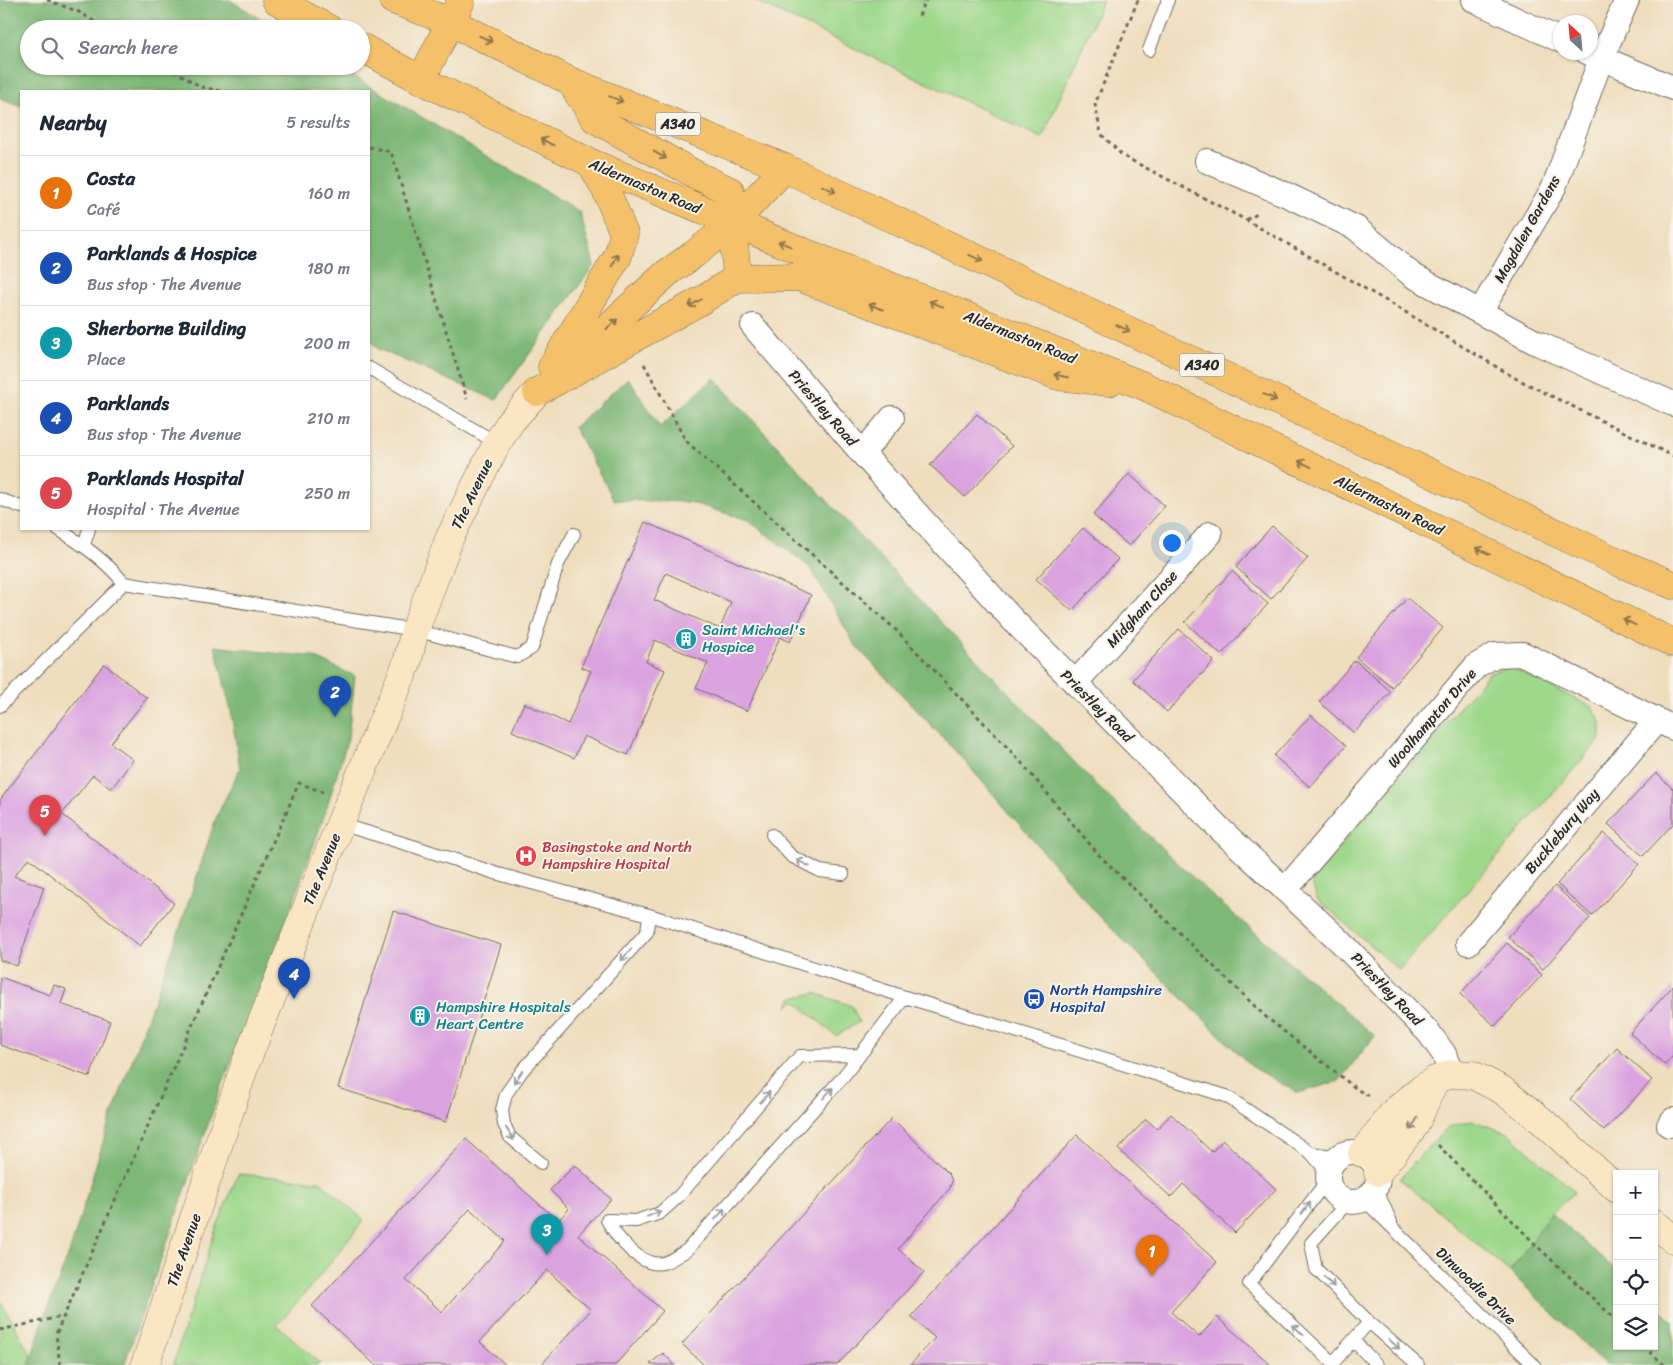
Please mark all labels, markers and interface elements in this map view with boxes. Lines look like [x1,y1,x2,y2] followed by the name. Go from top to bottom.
[1553,15,1598,60] north arrow
[20,20,370,75] search box
[78,31,178,64] text: Search here
[38,34,66,62] icon: search
[478,35,493,44] one-way arrow
[608,95,623,104] one-way arrow
[40,104,106,142] text: Nearby
[286,108,350,137] text: 5 results
[656,112,700,136] road number: A340
[540,137,555,146] one-way arrow
[584,150,706,222] street label: Aldermaston Road
[652,150,666,160] one-way arrow
[87,162,135,195] text: Costa
[1487,170,1567,288] street label: Magdalen Gardens
[53,179,59,208] text: 1
[307,179,350,208] text: 160 m
[821,185,836,194] one-way arrow
[87,195,120,224] text: Café
[87,237,257,270] text: Parklands & Hospice
[778,239,793,248] one-way arrow
[611,253,620,268] one-way arrow
[51,254,61,283] text: 2
[307,254,350,283] text: 180 m
[968,254,983,263] one-way arrow
[87,270,242,299] text: Bus stop · The Avenue
[688,298,703,308] one-way arrow
[929,299,944,308] one-way arrow
[869,302,885,311] one-way arrow
[959,302,1081,372] street label: Aldermaston Road
[87,312,246,345] text: Sherborne Building
[605,318,618,330] one-way arrow
[1115,323,1130,333] one-way arrow
[52,329,60,358] text: 3
[304,329,350,358] text: 200 m
[87,345,126,374] text: Place
[1180,354,1224,376] road number: A340
[782,363,865,453] street label: Priestley Road
[1054,371,1070,380] one-way arrow
[87,387,169,420] text: Parklands
[1262,393,1277,402] one-way arrow
[51,404,61,433] text: 4
[307,404,350,433] text: 210 m
[87,420,242,449] text: Bus stop · The Avenue
[444,454,501,534] street label: The Avenue
[1298,459,1313,469] one-way arrow
[87,462,243,495] text: Parklands Hospital
[1329,467,1449,543] street label: Aldermaston Road
[51,479,61,508] text: 5
[304,479,350,508] text: 250 m
[87,495,240,524] text: Hospital · The Avenue
[1159,530,1185,556] your location
[1476,546,1491,555] one-way arrow
[1100,564,1185,654] street label: Midgham Close
[702,617,806,660] place label: Saint Michael's Hospice
[1622,617,1637,626] one-way arrow
[674,627,698,651] building icon: Saint Michael's Hospice
[1381,662,1483,774] street label: Woolhampton Drive
[1054,663,1141,750] street label: Priestley Road
[319,676,351,717] pin: 2
[1518,782,1606,880] street label: Bucklebury Way
[29,795,61,836] pin: 5
[296,829,348,909] street label: The Avenue
[542,834,692,877] place label: Basingstoke and North Hampshire Hospital
[514,844,538,868] hospital icon: Basingstoke and North Hampshire Hospital
[796,858,811,867] one-way arrow
[1345,946,1430,1033] street label: Priestley Road
[620,949,632,962] one-way arrow
[278,958,310,999] pin: 4
[1050,977,1162,1020] place label: North Hampshire Hospital
[1022,987,1046,1011] bus stop icon: North Hampshire Hospital
[436,994,571,1037] place label: Hampshire Hospitals Heart Centre
[408,1004,432,1028] building icon: Hampshire Hospitals Heart Centre
[513,1069,523,1083] one-way arrow
[823,1087,834,1100] one-way arrow
[759,1091,770,1104] one-way arrow
[1409,1116,1419,1130] one-way arrow
[505,1127,516,1141] one-way arrow
[1613,1170,1658,1350] map controls
[1613,1170,1658,1215] button: +
[1301,1202,1312,1215] one-way arrow
[714,1207,726,1220] one-way arrow
[159,1209,209,1290] street label: The Avenue
[646,1209,661,1218] one-way arrow
[531,1214,563,1255] pin: 3
[1613,1215,1658,1260] button: −
[1136,1235,1168,1276] pin: 1
[1429,1240,1523,1332] street label: Dinwoodie Drive
[1613,1260,1658,1305] button: locate
[1323,1276,1335,1288] one-way arrow
[1613,1305,1658,1350] button: layers
[1291,1324,1304,1336] one-way arrow
[1387,1338,1400,1349] one-way arrow

